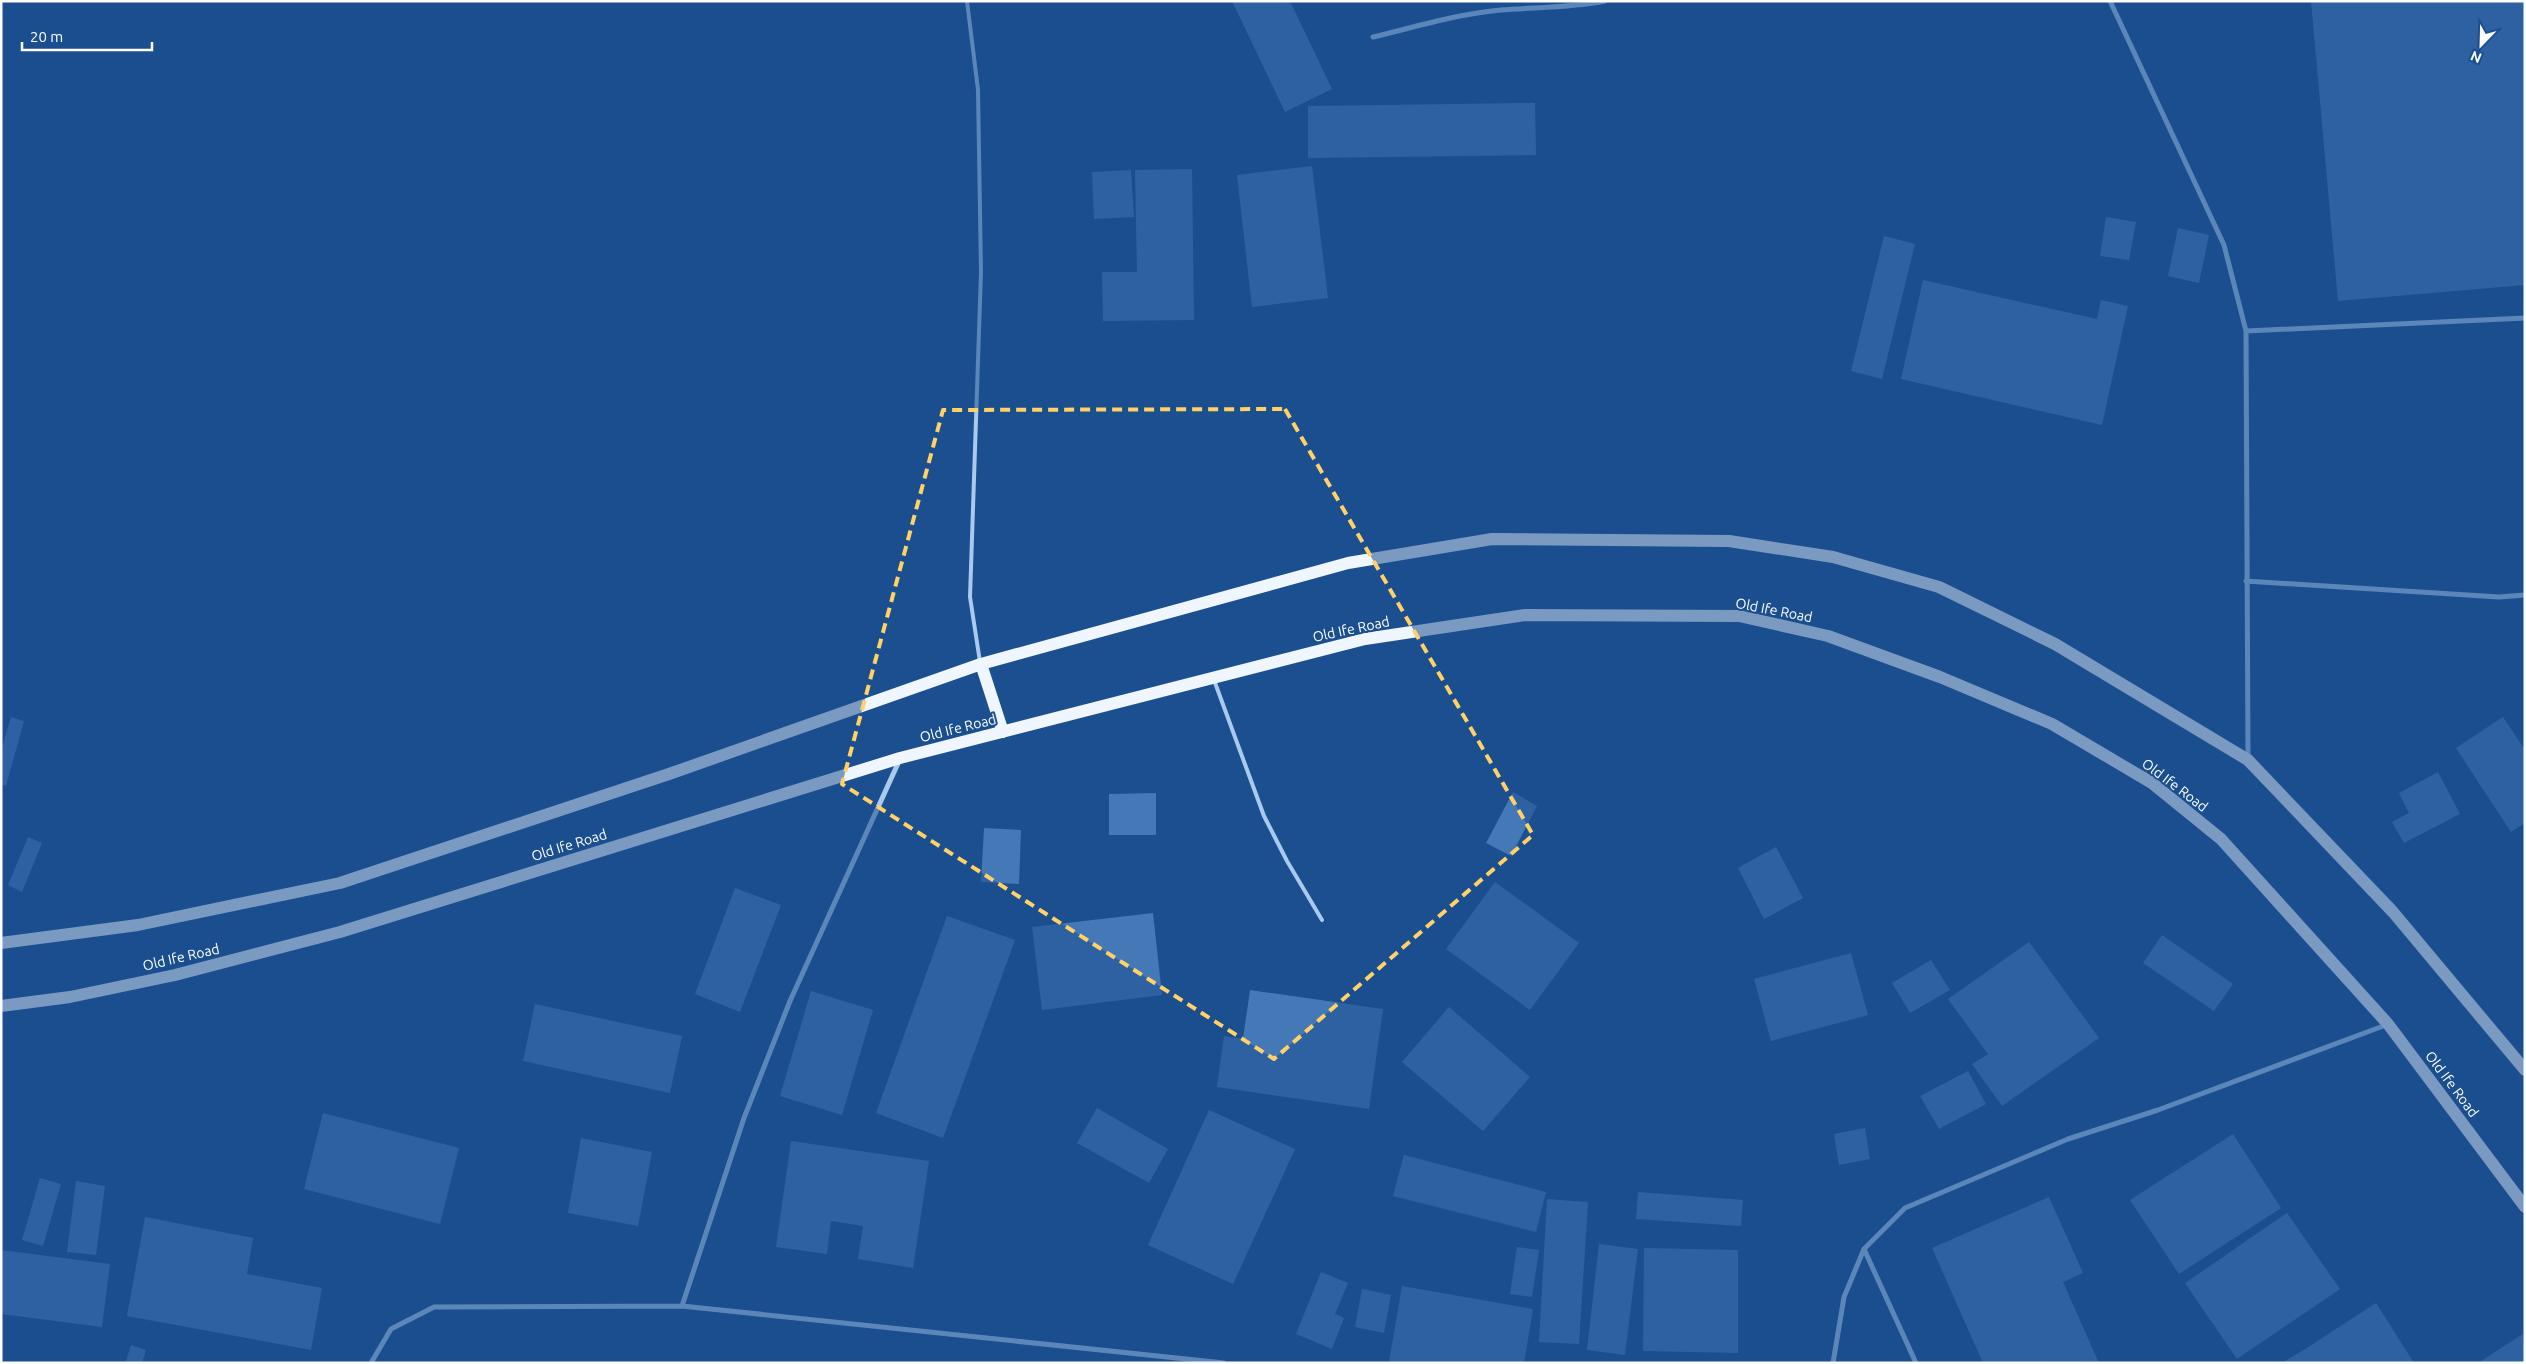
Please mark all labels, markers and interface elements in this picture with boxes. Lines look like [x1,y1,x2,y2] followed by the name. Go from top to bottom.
[22,20,152,52] scale bar
[2456,20,2506,70] north arrow
[30,28,63,45] text: 20 m
[2468,48,2484,66] text: N
[1734,595,1814,625] street label: Old Ife Road
[1311,613,1391,645] street label: Old Ife Road
[918,711,998,745] street label: Old Ife Road
[2139,755,2211,815] street label: Old Ife Road
[529,826,609,864] street label: Old Ife Road
[141,940,221,974] street label: Old Ife Road
[2422,1048,2482,1120] street label: Old Ife Road

